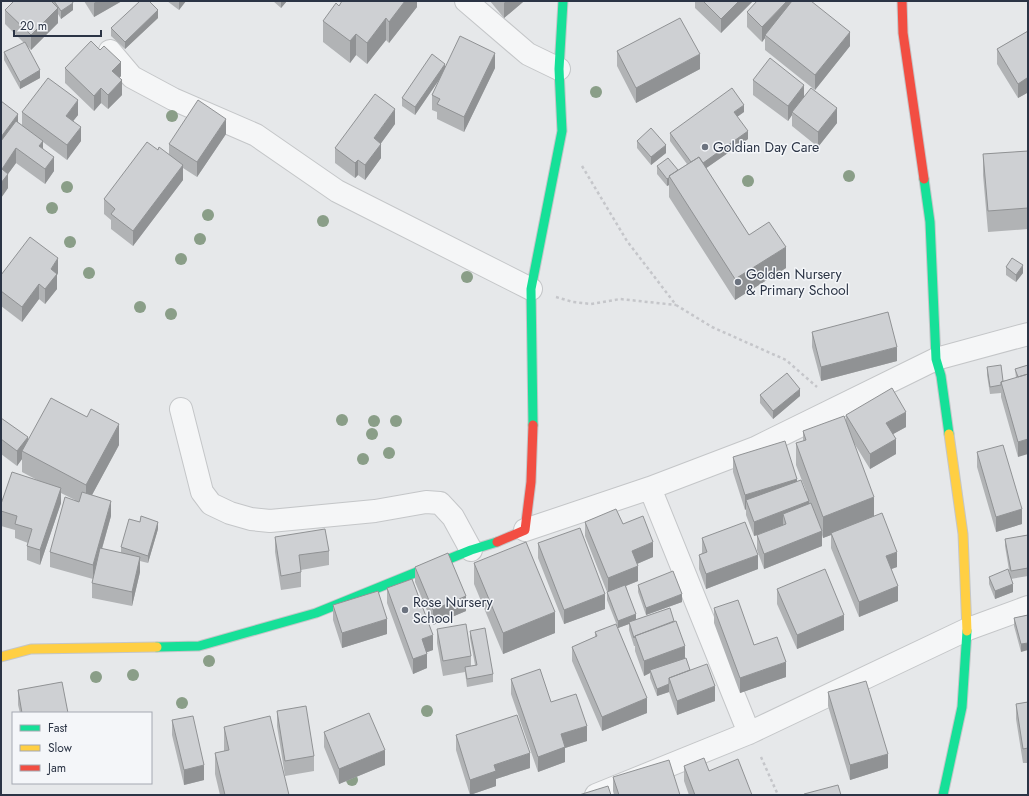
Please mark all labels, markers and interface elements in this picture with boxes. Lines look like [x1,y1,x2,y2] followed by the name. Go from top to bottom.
[14,12,101,38] scale bar
[20,17,47,35] text: 20 m
[713,137,819,157] place label: Goldian Day Care
[700,142,710,152] marker: Goldian Day Care
[746,264,849,300] place label: Golden Nursery & Primary School
[733,277,743,287] marker: Golden Nursery & Primary School
[413,592,494,628] place label: Rose Nursery School
[400,605,410,615] marker: Rose Nursery School
[12,712,152,784] legend
[48,719,67,737] text: Fast
[48,739,73,757] text: Slow
[46,759,66,777] text: Jam

